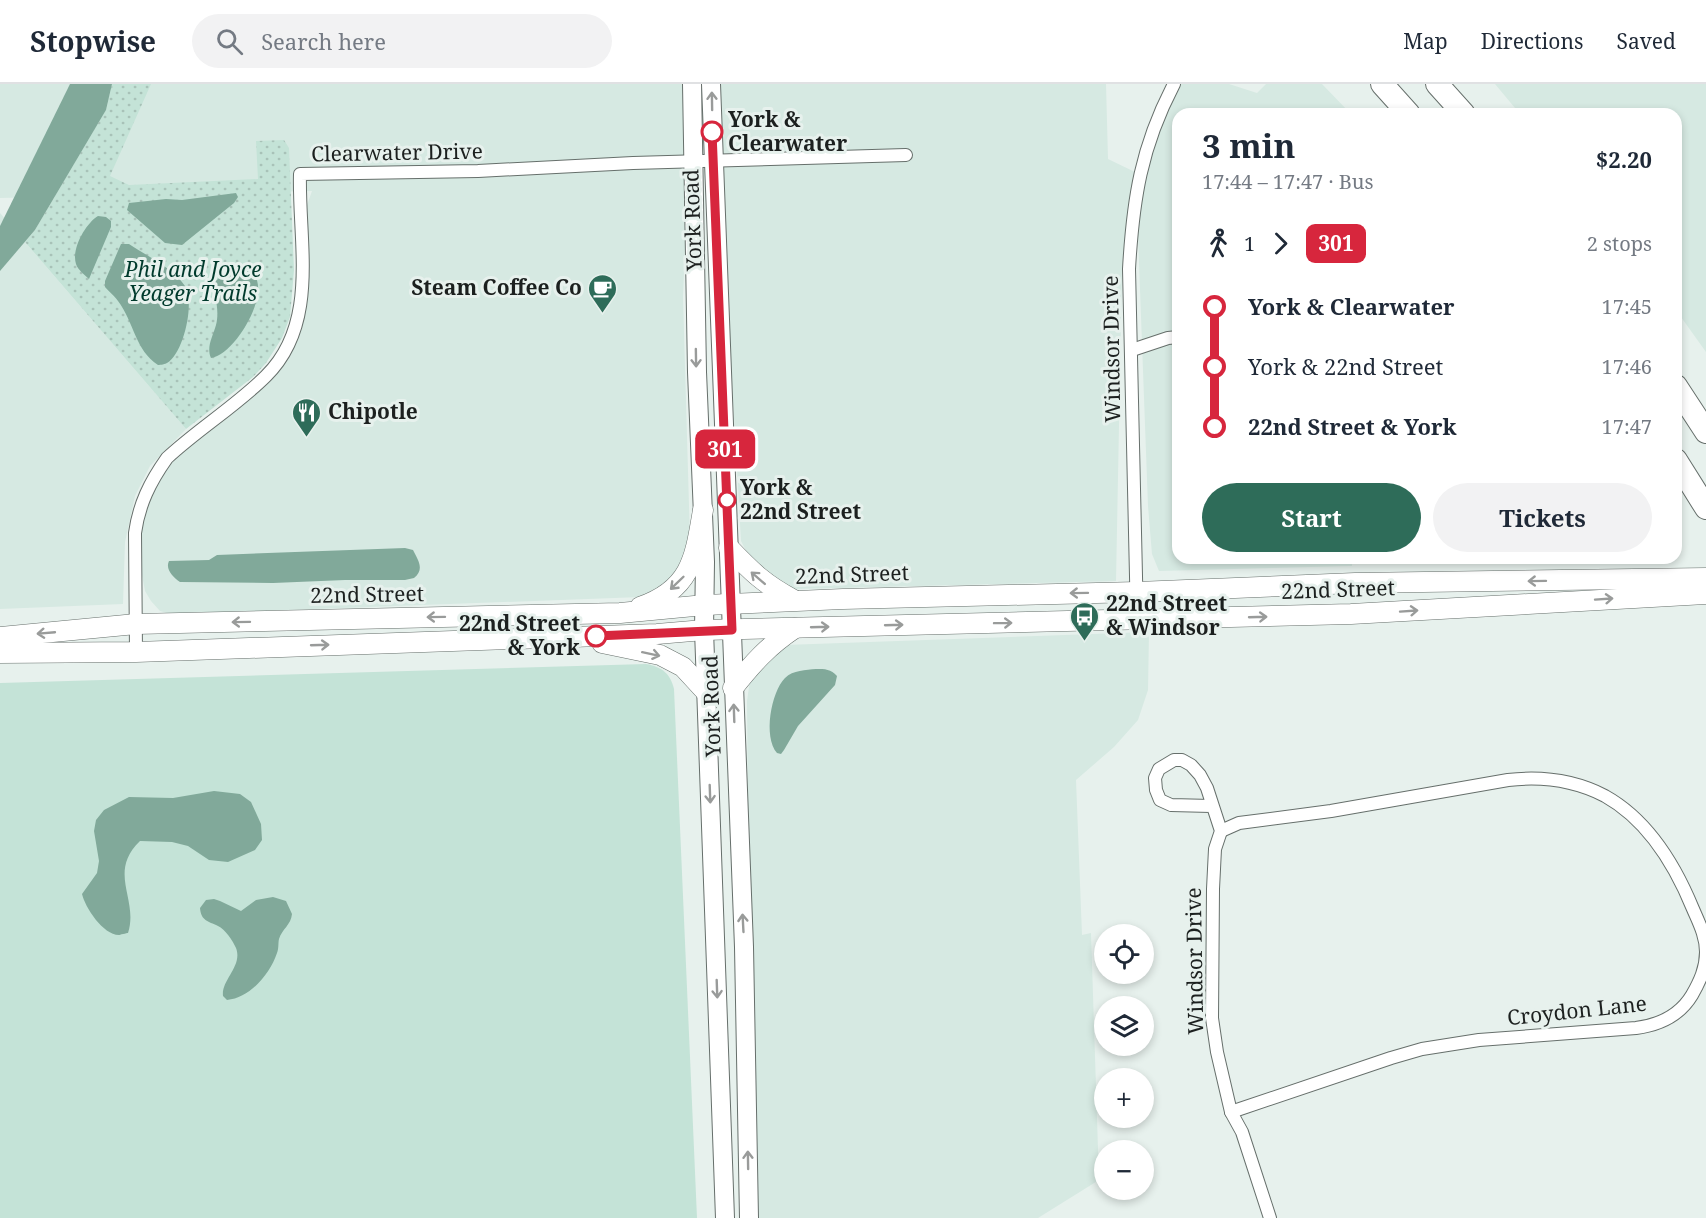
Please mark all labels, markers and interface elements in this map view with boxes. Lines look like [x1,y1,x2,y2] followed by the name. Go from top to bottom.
[192,14,612,68] search box
[30,22,156,60] text: Stopwise
[213,25,246,58] icon: search
[261,26,386,56] text: Search here
[1403,27,1448,55] text: Map
[1481,27,1583,55] text: Directions
[1616,27,1676,55] text: Saved
[706,92,717,112] one-way arrow
[728,105,847,157] place label: York & Clearwater
[701,121,723,143] marker: York & Clearwater
[1202,123,1295,168] text: 3 min
[311,137,483,167] street label: Clearwater Drive
[1596,144,1652,174] text: $2.20
[676,168,708,273] street label: York Road
[1202,168,1373,195] text: 17:44 – 17:47 · Bus
[1202,227,1235,260] icon: walk
[1264,227,1297,260] icon: forward
[1318,229,1354,257] text: 301
[1244,230,1255,257] text: 1
[1587,230,1652,257] text: 2 stops
[124,255,261,307] park label: Phil and Joyce Yeager Trails
[587,272,619,314] cafe icon: Steam Coffee Co
[411,273,582,301] place label: Steam Coffee Co
[1096,275,1126,423] street label: Windsor Drive
[1248,291,1455,321] text: York & Clearwater
[1602,293,1652,320] text: 17:45
[691,348,702,368] one-way arrow
[1248,351,1443,381] text: York & 22nd Street
[1602,353,1652,380] text: 17:46
[291,396,323,438] restaurant icon: Chipotle
[328,397,418,425] place label: Chipotle
[1248,411,1457,441] text: 22nd Street & York
[1602,413,1652,440] text: 17:47
[690,430,760,469] line badge: 301
[707,435,743,463] text: 301
[740,473,861,525] place label: York & 22nd Street
[1202,483,1421,552] button: Start
[1433,483,1652,552] button: Tickets
[718,491,736,509] marker: York & 22nd Street
[795,558,909,590] street label: 22nd Street
[751,571,766,585] one-way arrow
[1281,573,1395,605] street label: 22nd Street
[670,575,685,590] one-way arrow
[1528,575,1548,587] one-way arrow
[310,579,424,609] street label: 22nd Street
[1069,587,1089,599] one-way arrow
[1106,589,1227,641] place label: 22nd Street & Windsor
[1594,593,1614,604] one-way arrow
[1069,600,1101,642] bus stop icon: 22nd Street & Windsor
[1399,605,1419,616] one-way arrow
[459,609,581,661] place label: 22nd Street & York
[1248,611,1267,623] one-way arrow
[426,612,446,623] one-way arrow
[231,616,251,628] one-way arrow
[992,617,1012,628] one-way arrow
[884,619,904,631] one-way arrow
[809,622,829,633] one-way arrow
[585,625,607,647] marker: 22nd Street & York
[37,628,57,639] one-way arrow
[310,640,330,651] one-way arrow
[641,648,660,660] one-way arrow
[695,654,727,759] street label: York Road
[729,704,740,724] one-way arrow
[704,783,716,803] one-way arrow
[1179,887,1209,1035] street label: Windsor Drive
[738,913,749,933] one-way arrow
[1094,924,1154,1200] map controls
[1094,924,1154,984] button: locate
[711,978,722,998] one-way arrow
[1506,989,1648,1031] street label: Croydon Lane
[1094,996,1154,1056] button: layers
[1094,1068,1154,1128] button: +
[1094,1140,1154,1200] button: −
[742,1150,754,1170] one-way arrow

